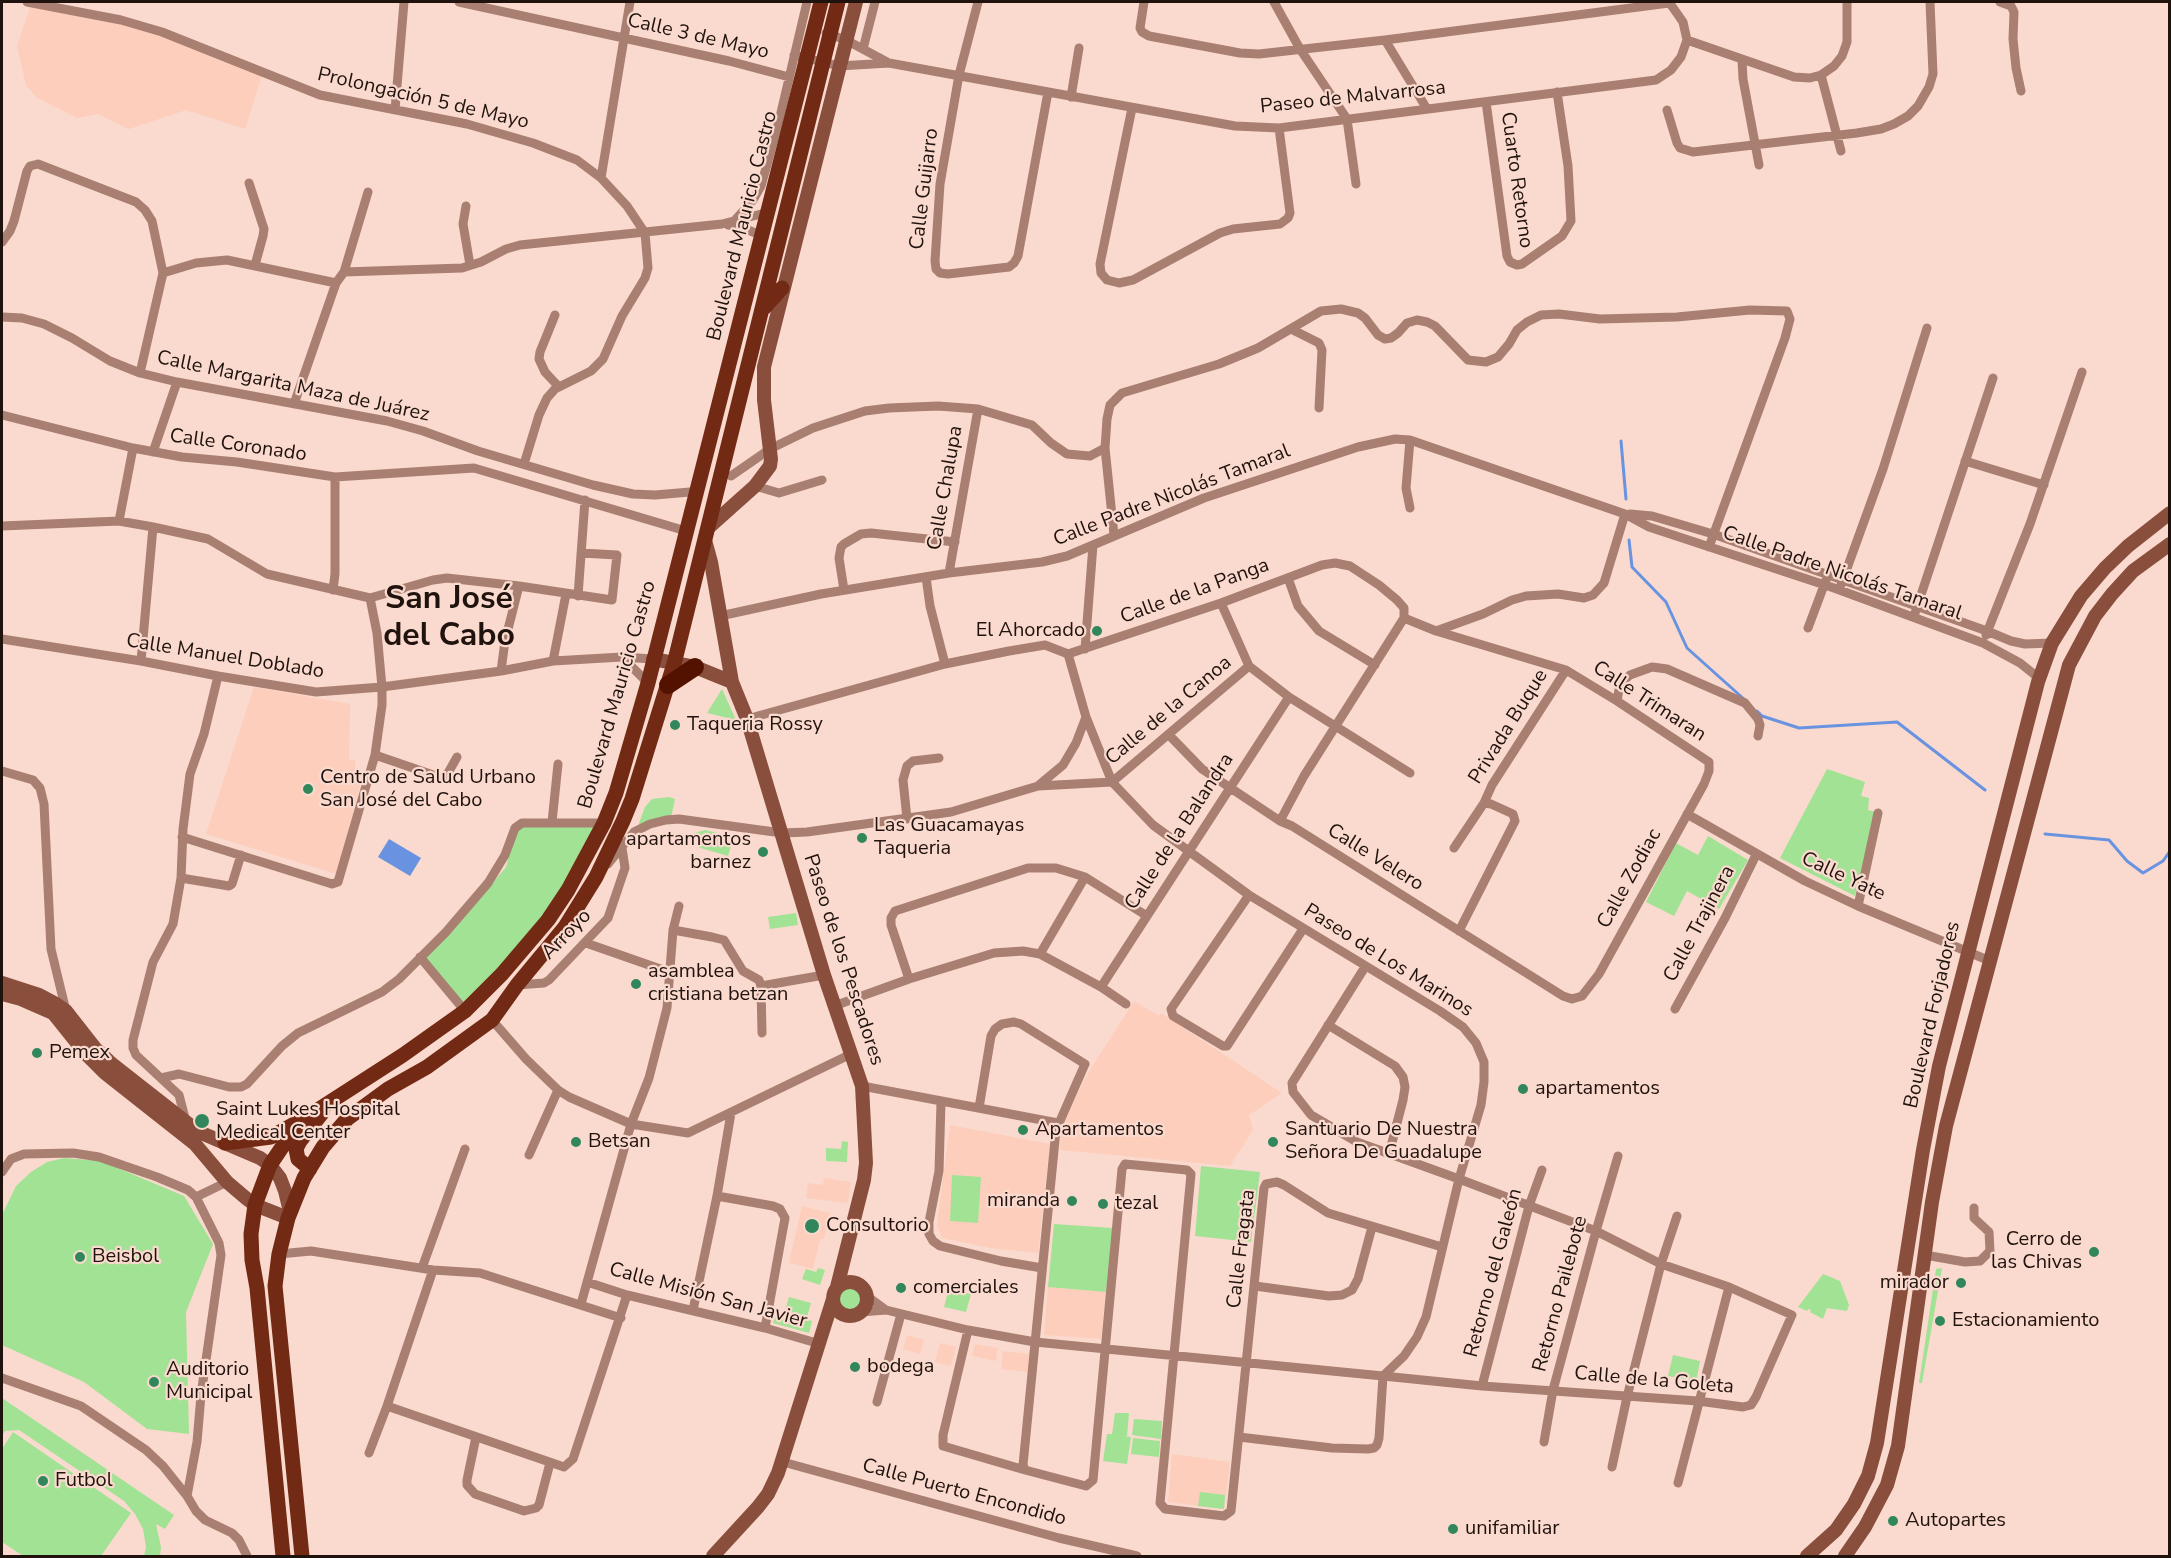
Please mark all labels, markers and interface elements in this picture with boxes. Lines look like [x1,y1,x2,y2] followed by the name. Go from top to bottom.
[625,9,771,65] street label: Calle 3 de Mayo
[315,63,531,135] street label: Prolongación 5 de Mayo
[1259,76,1447,120] street label: Paseo de Malvarrosa
[703,109,783,343] street label: Boulevard Mauricio Castro
[1495,110,1537,250] street label: Cuarto Retorno
[906,127,944,251] street label: Calle Guijarro
[155,346,431,428] street label: Calle Margarita Maza de Juárez
[923,424,969,552] street label: Calle Chalupa
[168,425,308,467] street label: Calle Coronado
[1050,440,1294,552] street label: Calle Padre Nicolás Tamaral
[1719,522,1965,626] street label: Calle Padre Nicolás Tamaral
[1117,554,1273,630] street label: Calle de la Panga
[574,578,662,812] street label: Boulevard Mauricio Castro
[383,581,515,656] district label: San José del Cabo
[976,619,1085,643] place label: El Ahorcado
[1090,624,1104,638] marker: El Ahorcado
[124,629,326,685] street label: Calle Manuel Doblado
[1101,651,1237,771] street label: Calle de la Canoa
[1588,656,1710,748] street label: Calle Trimaran
[1464,665,1554,789] street label: Privada Buque
[687,713,823,737] place label: Taqueria Rossy
[668,718,682,732] marker: Taqueria Rossy
[1120,749,1240,915] street label: Calle de la Balandra
[320,766,536,813] place label: Centro de Salud Urbano San José del Cabo
[301,782,315,796] marker: Centro de Salud Urbano San José del Cabo
[874,814,1024,861] place label: Las Guacamayas Taqueria
[1322,819,1428,897] street label: Calle Velero
[1593,825,1667,933] street label: Calle Zodiac
[626,828,751,875] place label: apartamentos barnez
[855,831,869,845] marker: Las Guacamayas Taqueria
[756,845,770,859] marker: apartamentos barnez
[1797,847,1889,907] street label: Calle Yate
[797,851,889,1069] street label: Paseo de los Pescadores
[1659,862,1741,986] street label: Calle Trajinera
[1299,899,1477,1023] street label: Paseo de Los Marinos
[537,905,597,965] street label: Arroyo
[1900,919,1966,1111] street label: Boulevard Forjadores
[648,960,788,1007] place label: asamblea cristiana betzan
[629,977,643,991] marker: asamblea cristiana betzan
[49,1041,110,1065] place label: Pemex
[30,1046,44,1060] marker: Pemex
[1535,1077,1660,1101] place label: apartamentos
[1516,1082,1530,1096] marker: apartamentos
[216,1098,400,1145] place label: Saint Lukes Hospital Medical Center
[193,1112,211,1130] marker: Saint Lukes Hospital Medical Center
[1035,1118,1164,1142] place label: Apartamentos
[1285,1118,1482,1165] place label: Santuario De Nuestra Señora De Guadalupe
[1016,1123,1030,1137] marker: Apartamentos
[588,1130,651,1154] place label: Betsan
[569,1135,583,1149] marker: Betsan
[1266,1135,1280,1149] marker: Santuario De Nuestra Señora De Guadalupe
[1460,1186,1528,1360] street label: Retorno del Galeón
[1223,1188,1261,1310] street label: Calle Fragata
[987,1189,1060,1213] place label: miranda
[1115,1192,1158,1216] place label: tezal
[1065,1194,1079,1208] marker: miranda
[1096,1197,1110,1211] marker: tezal
[1529,1213,1593,1375] street label: Retorno Pailebote
[826,1214,929,1238] place label: Consultorio
[803,1217,821,1235] marker: Consultorio
[1991,1228,2082,1275] place label: Cerro de las Chivas
[92,1245,159,1269] place label: Beisbol
[2087,1245,2101,1259] marker: Cerro de las Chivas
[73,1250,87,1264] marker: Beisbol
[606,1258,810,1334] street label: Calle Misión San Javier
[1880,1271,1949,1295] place label: mirador
[913,1276,1019,1300] place label: comerciales
[1954,1276,1968,1290] marker: mirador
[894,1281,908,1295] marker: comerciales
[1952,1309,2099,1333] place label: Estacionamiento
[1933,1314,1947,1328] marker: Estacionamiento
[867,1355,934,1379] place label: bodega
[166,1358,252,1405] place label: Auditorio Municipal
[848,1360,862,1374] marker: bodega
[1573,1362,1735,1400] street label: Calle de la Goleta
[147,1375,161,1389] marker: Auditorio Municipal
[859,1454,1069,1532] street label: Calle Puerto Encondido
[55,1469,113,1493] place label: Futbol
[36,1474,50,1488] marker: Futbol
[1905,1509,2006,1533] place label: Autopartes
[1886,1514,1900,1528] marker: Autopartes
[1465,1517,1559,1541] place label: unifamiliar
[1446,1522,1460,1536] marker: unifamiliar

